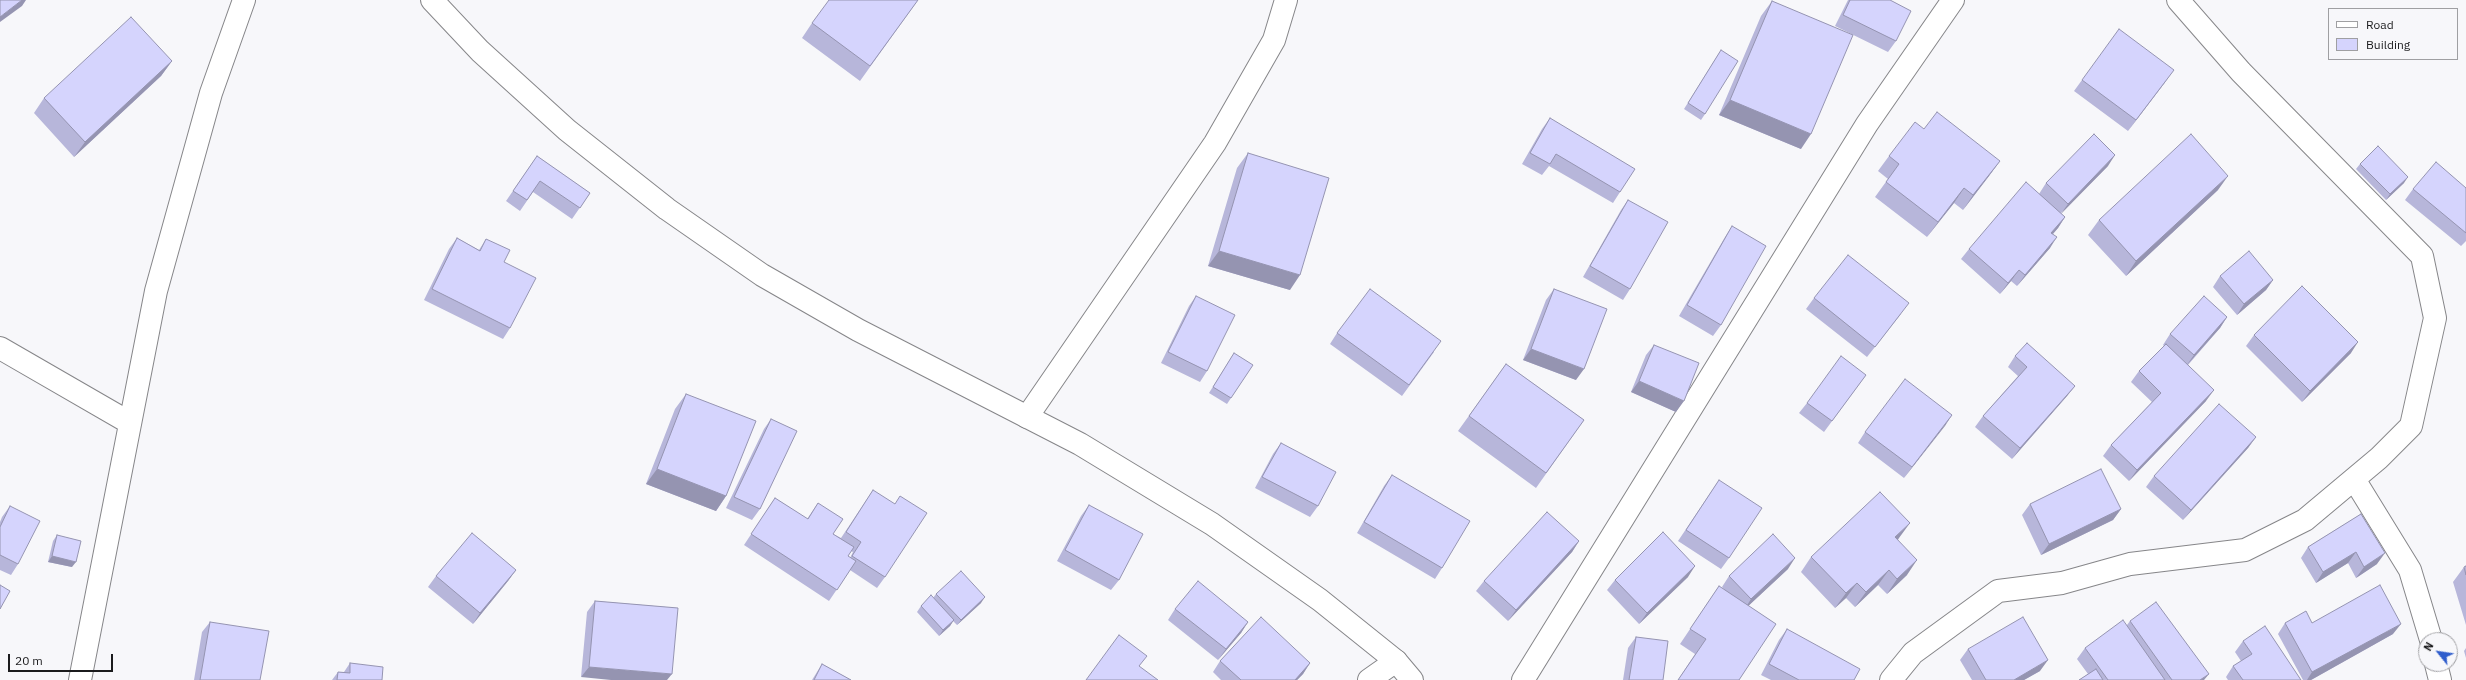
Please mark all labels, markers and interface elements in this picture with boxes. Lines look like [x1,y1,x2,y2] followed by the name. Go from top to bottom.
[2328,8,2458,60] legend
[2366,17,2394,32] text: Road
[2366,37,2410,52] text: Building
[2418,632,2458,672] north arrow
[2420,640,2437,653] text: N
[10,646,115,672] scale bar
[15,653,43,668] text: 20 m

